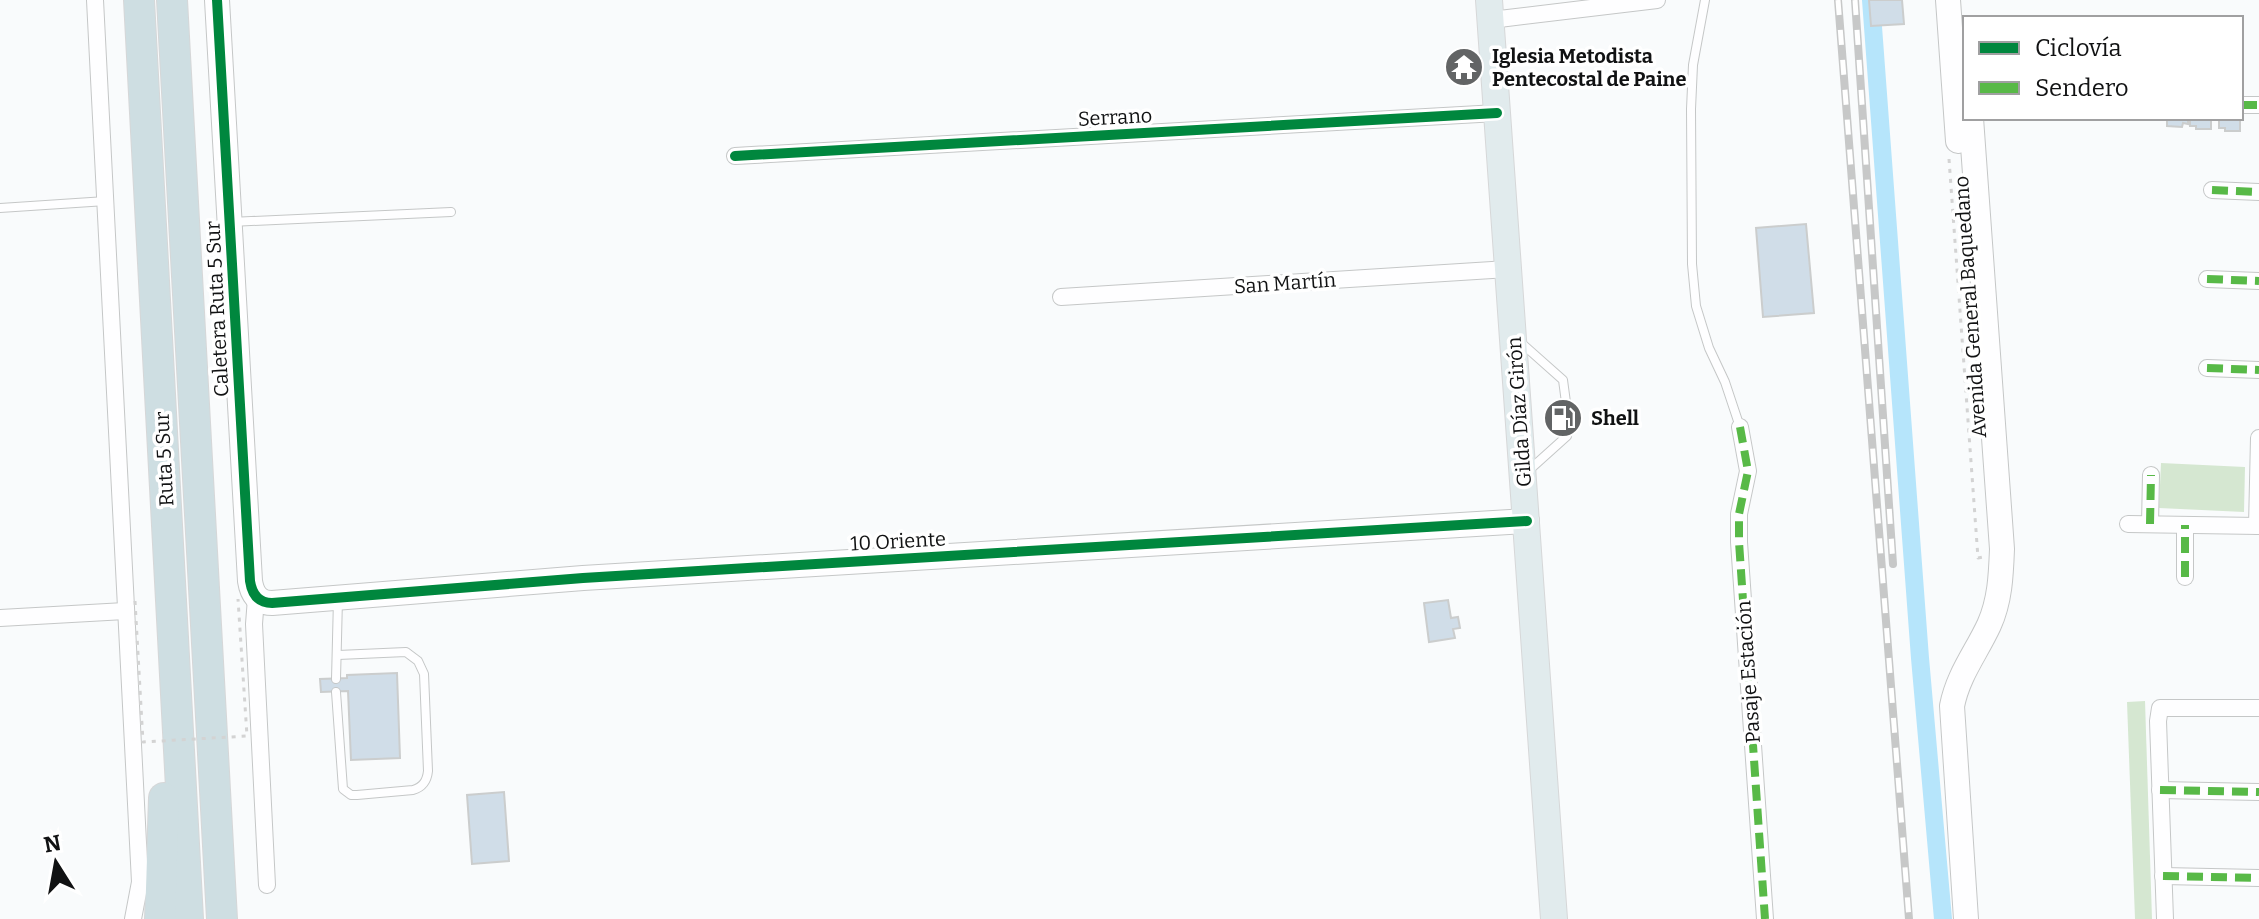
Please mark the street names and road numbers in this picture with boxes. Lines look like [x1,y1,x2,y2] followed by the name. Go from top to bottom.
[1077,103,1153,131] street label: Serrano
[1949,175,1991,439] street label: Avenida General Baquedano
[200,220,234,397] street label: Caletera Ruta 5 Sur
[1233,267,1337,299] street label: San Martín
[1502,336,1536,488] street label: Gilda Díaz Girón
[150,411,178,507] street label: Ruta 5 Sur
[850,527,946,555] street label: 10 Oriente
[1731,599,1766,744] street label: Pasaje Estación

